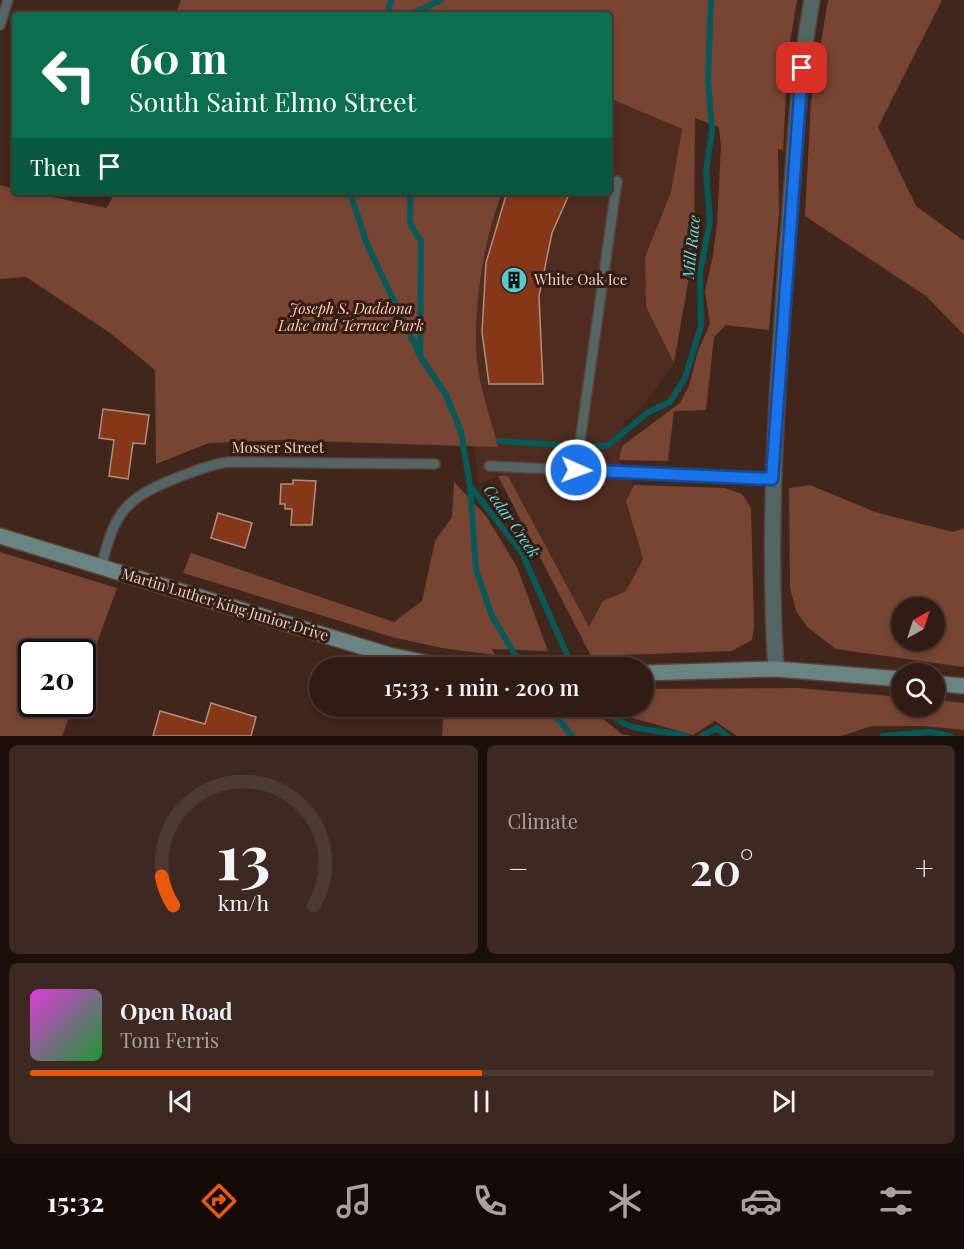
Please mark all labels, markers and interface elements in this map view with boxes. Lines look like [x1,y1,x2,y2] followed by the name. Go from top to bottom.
[129,29,227,85] text: 60 m
[30,36,108,114] icon: left
[776,42,827,93] pin
[785,51,818,84] icon: arrive
[129,83,416,119] text: South Saint Elmo Street
[93,150,126,183] icon: arrive
[30,152,81,182] text: Then
[677,214,704,281] water label: Mill Race
[499,265,529,295] building icon: White Oak Ice
[533,269,627,289] place label: White Oak Ice
[277,298,424,335] park label: Joseph S. Daddona Lake and Terrace Park
[232,437,325,457] street label: Mosser Street
[544,438,608,502] position arrow
[480,480,545,561] water label: Cedar Creek
[119,563,331,645] street label: Martin Luther King Junior Drive
[891,597,945,651] north arrow
[891,597,945,717] map controls
[18,639,96,717] speed limit sign: 20
[891,663,945,717] button: search
[384,672,579,702] text: 15:33 · 1 min · 200 m
[508,807,578,834] text: Climate
[216,812,270,896] text: 13
[690,837,754,897] text: 20°
[508,845,529,889] text: −
[915,845,934,889] text: +
[218,889,269,917] text: km/h
[120,996,232,1026] text: Open Road
[120,1026,219,1053] text: Tom Ferris
[164,1085,197,1118] icon: previous
[465,1085,498,1118] icon: pause
[767,1085,800,1118] icon: next
[198,1180,240,1222] icon: directions
[333,1180,375,1222] icon: music
[469,1180,511,1222] icon: phone
[604,1180,646,1222] icon: climate
[740,1180,782,1222] icon: car
[875,1180,917,1222] icon: filters
[47,1183,104,1219] text: 15:32

